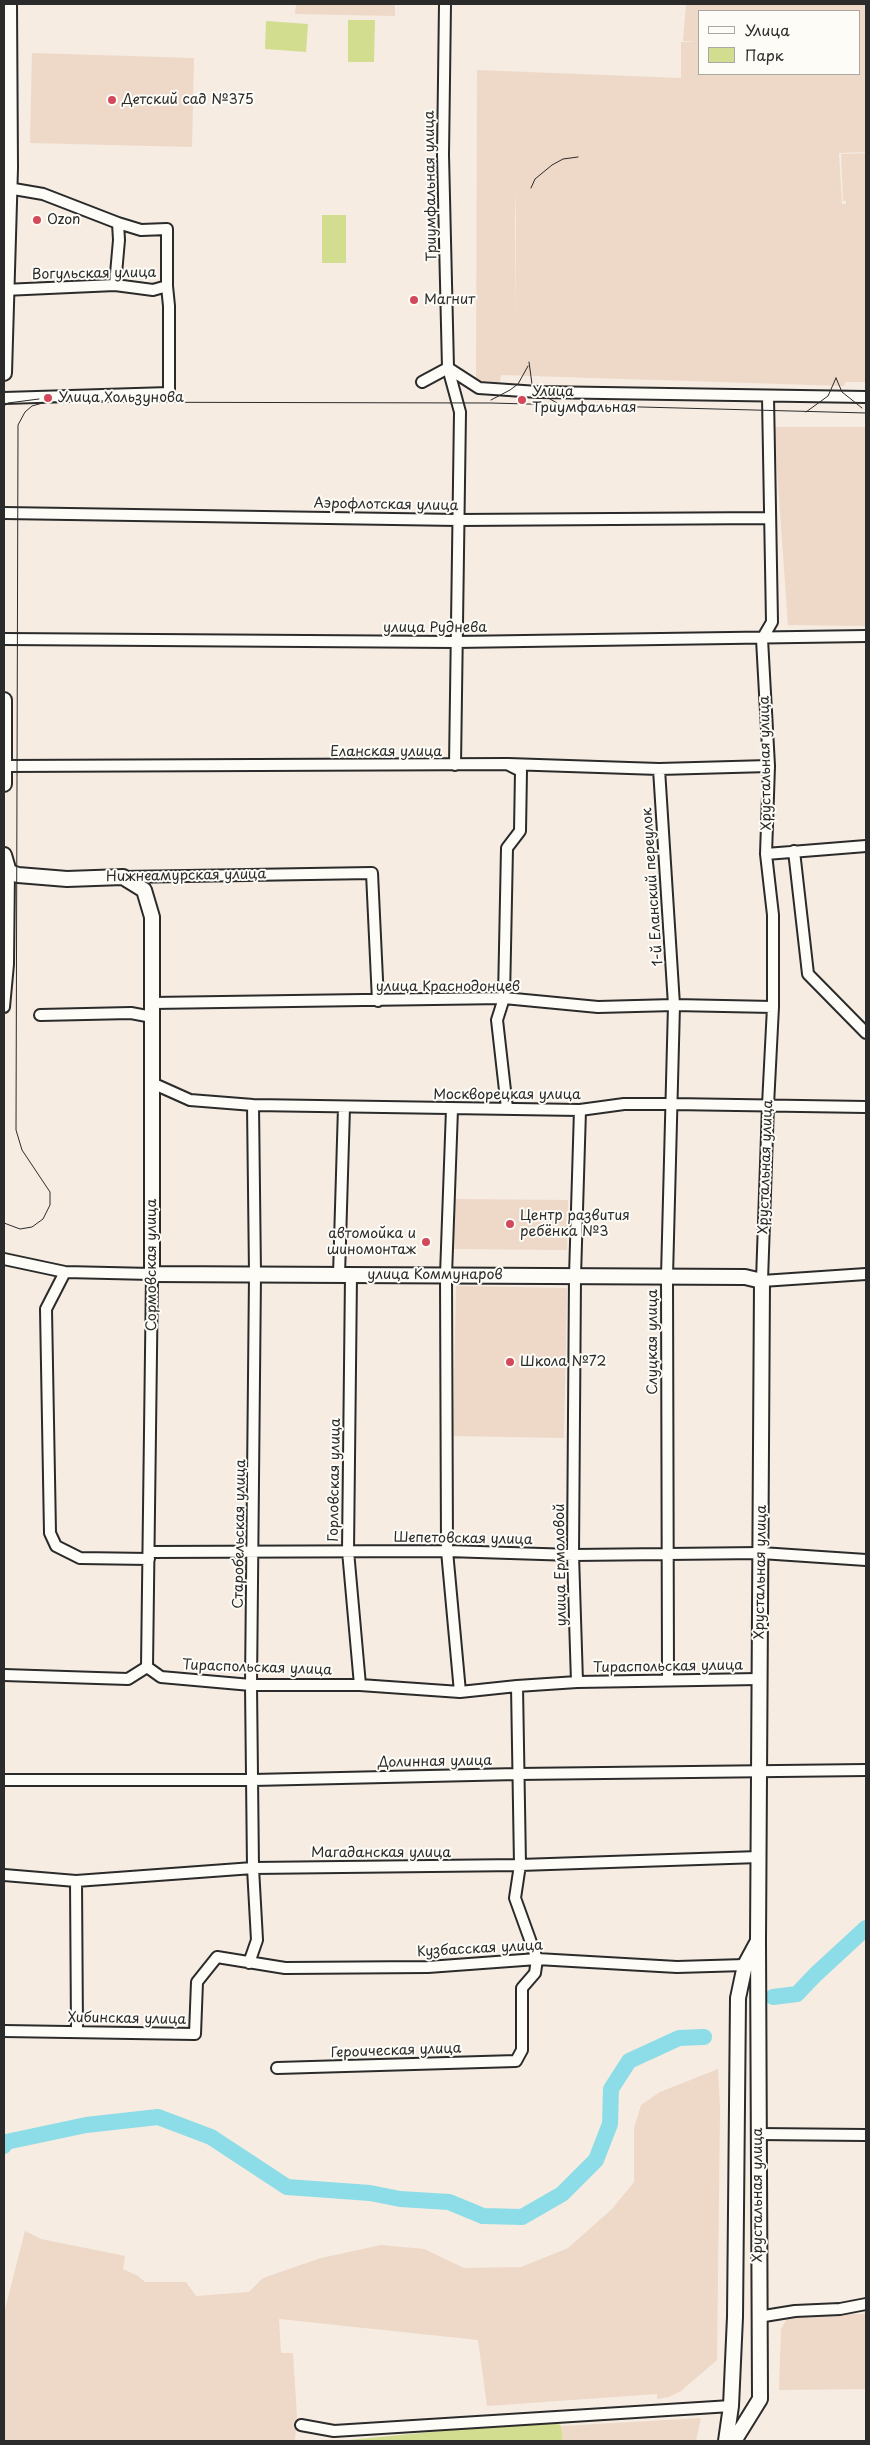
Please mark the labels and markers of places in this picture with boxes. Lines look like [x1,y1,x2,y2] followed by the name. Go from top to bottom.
[122,92,254,108] place label: Детский сад №375
[106,94,118,106] marker: Детский сад №375
[47,212,80,228] place label: Ozon
[31,214,43,226] marker: Ozon
[424,292,475,308] place label: Магнит
[408,294,420,306] marker: Магнит
[532,384,637,417] place label: Улица Триумфальная
[58,390,184,406] place label: Улица Хользунова
[42,392,54,404] marker: Улица Хользунова
[516,394,528,406] marker: Улица Триумфальная
[520,1208,630,1240] place label: Центр развития ребёнка №3
[504,1218,516,1230] marker: Центр развития ребёнка №3
[327,1226,416,1258] place label: автомойка и шиномонтаж
[420,1236,432,1248] marker: автомойка и шиномонтаж
[520,1354,606,1370] place label: Школа №72
[504,1356,516,1368] marker: Школа №72

